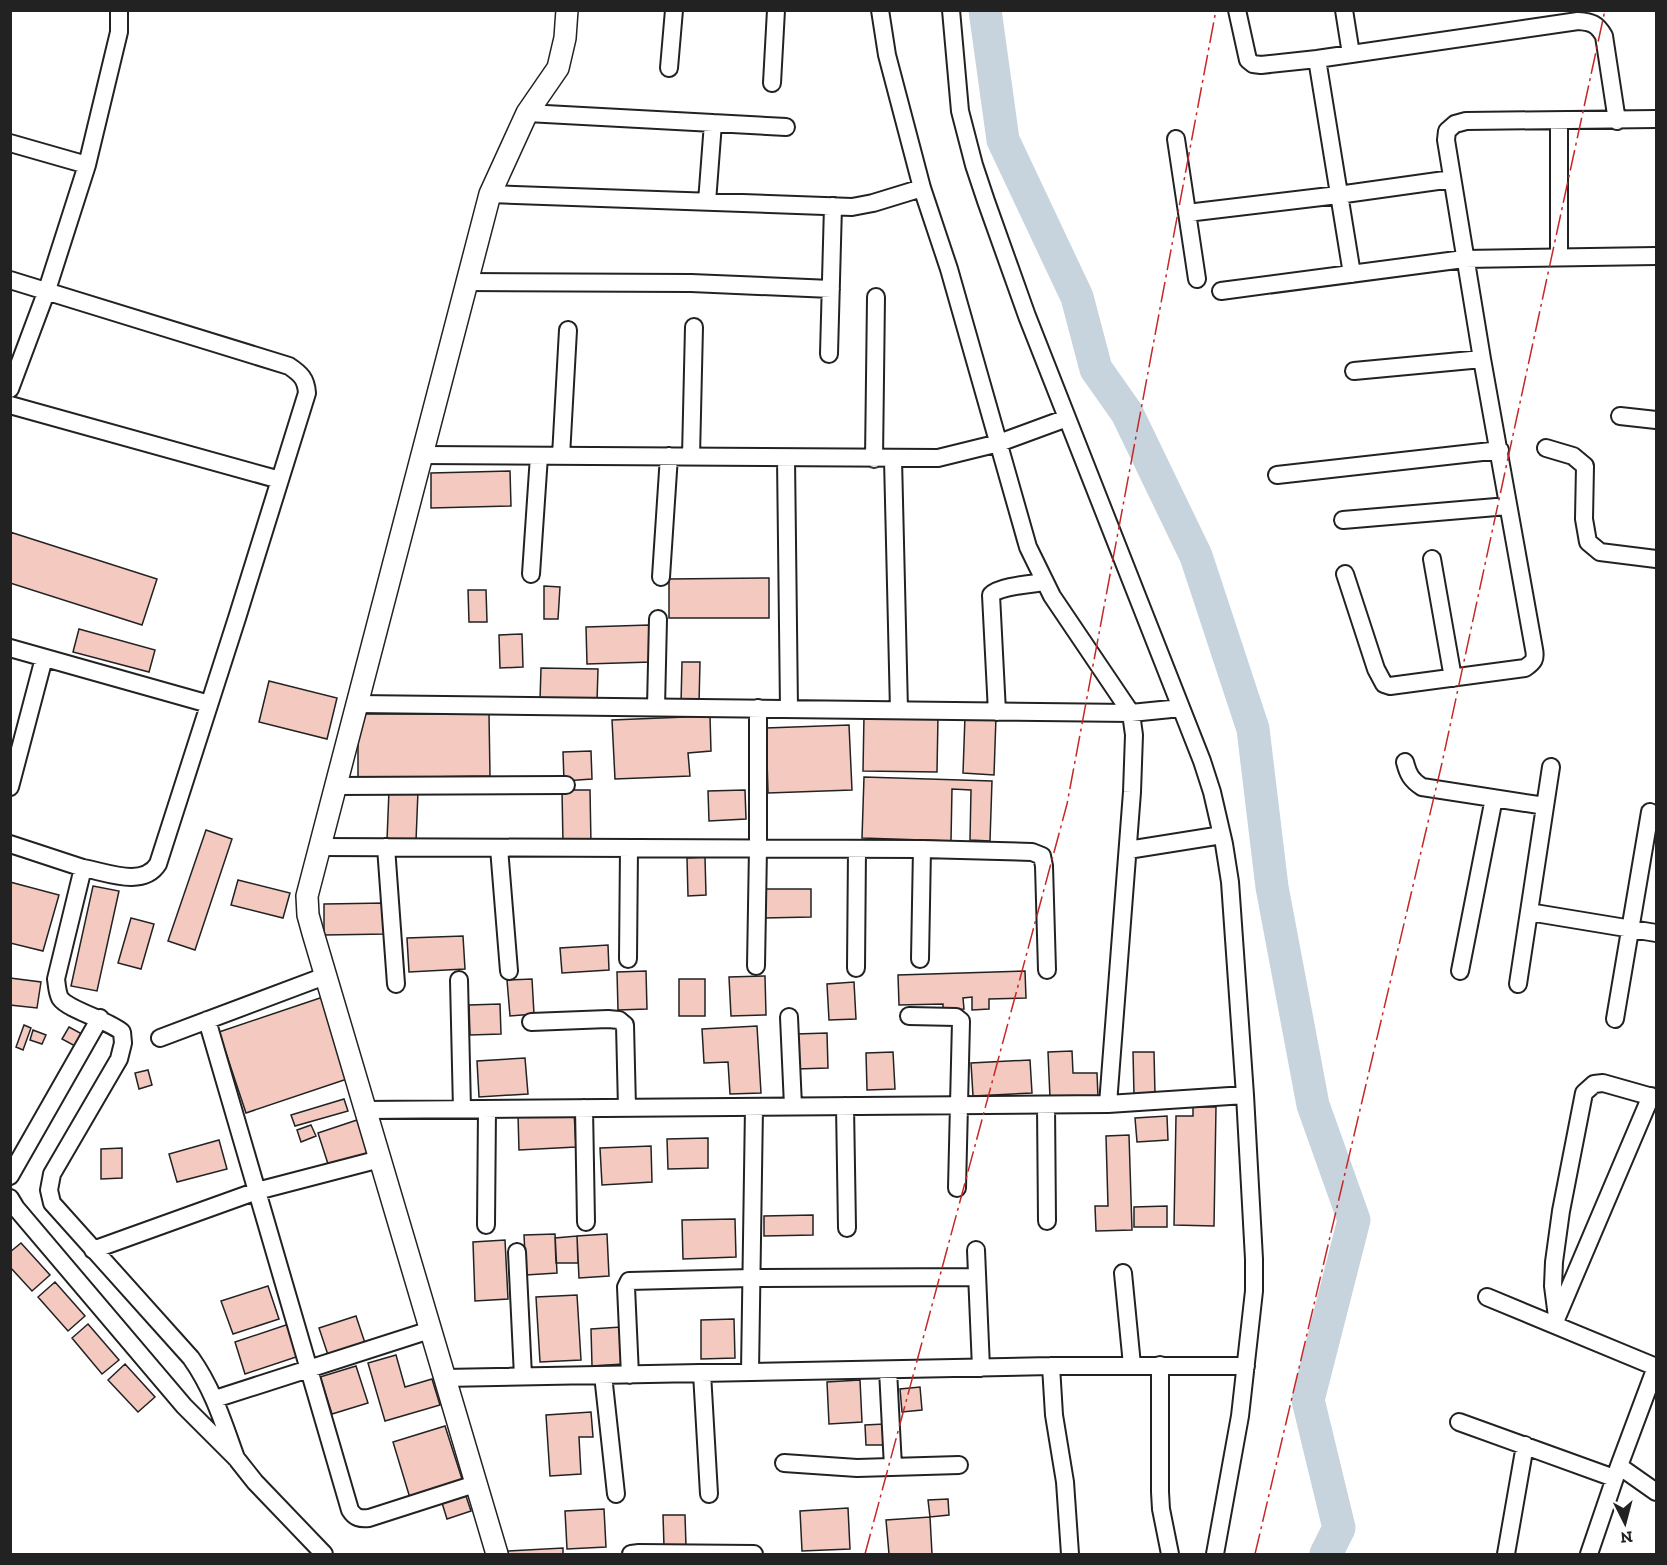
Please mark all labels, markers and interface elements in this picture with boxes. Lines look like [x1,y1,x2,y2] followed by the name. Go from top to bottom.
[1595,1493,1655,1553] north arrow
[1619,1527,1634,1548] text: N

